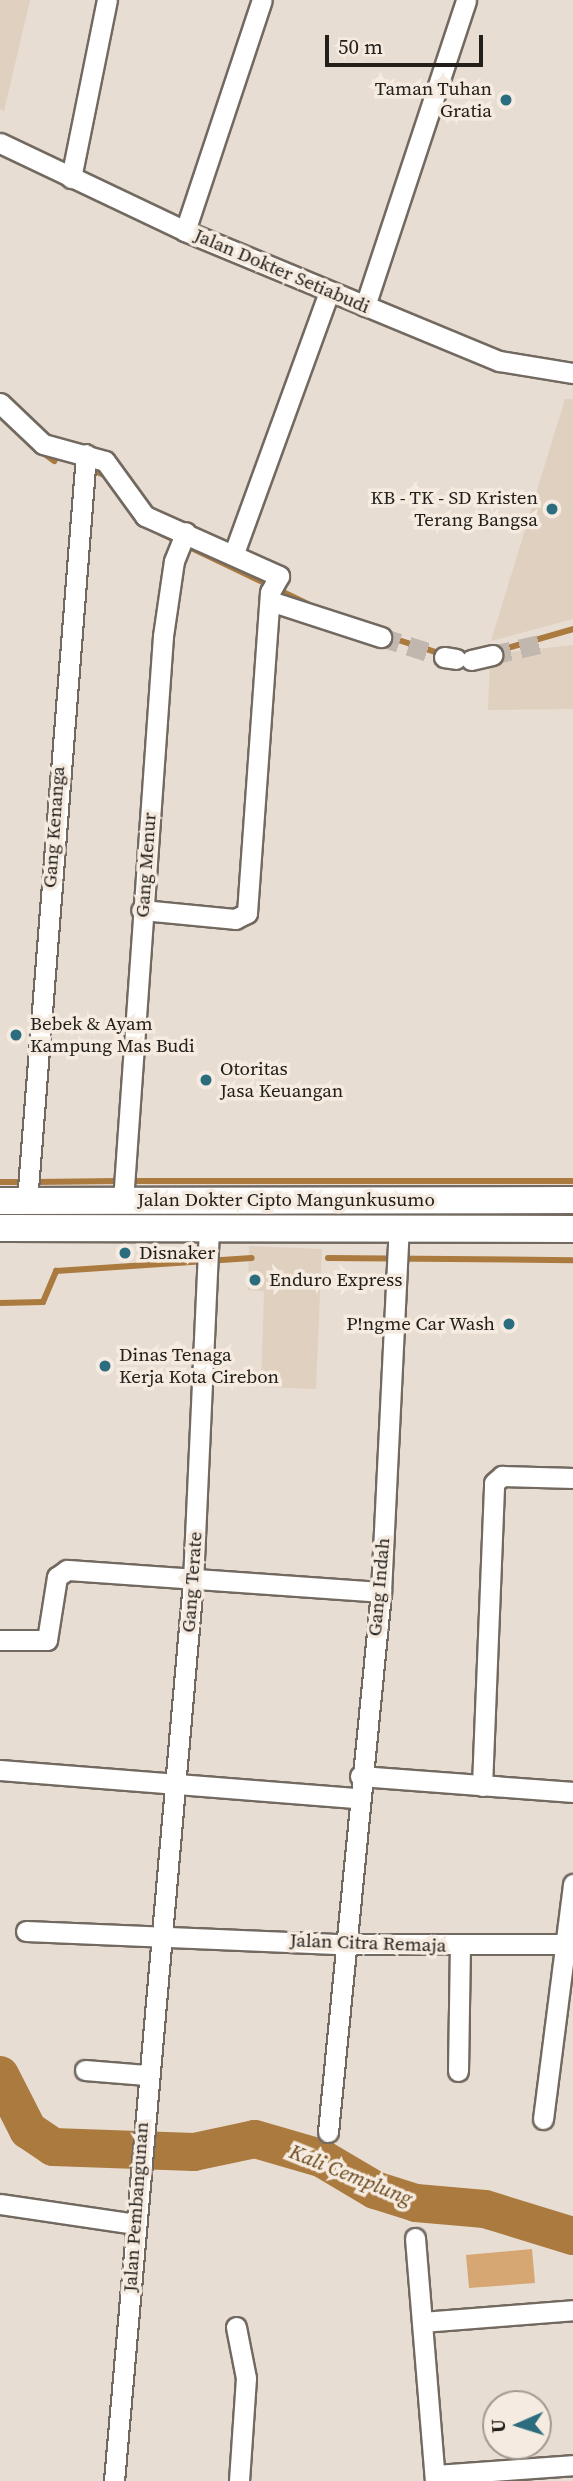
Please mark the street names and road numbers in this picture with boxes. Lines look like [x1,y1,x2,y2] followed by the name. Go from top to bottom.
[191,224,373,318] street label: Jalan Dokter Setiabudi
[38,765,70,889] street label: Gang Kenanga
[131,812,161,918] street label: Gang Menur
[137,1189,435,1211] street label: Jalan Dokter Cipto Mangunkusumo
[177,1531,207,1633] street label: Gang Terate
[363,1537,395,1637] street label: Gang Indah
[289,1929,447,1957] street label: Jalan Citra Remaja
[119,2121,153,2293] street label: Jalan Pembangunan

